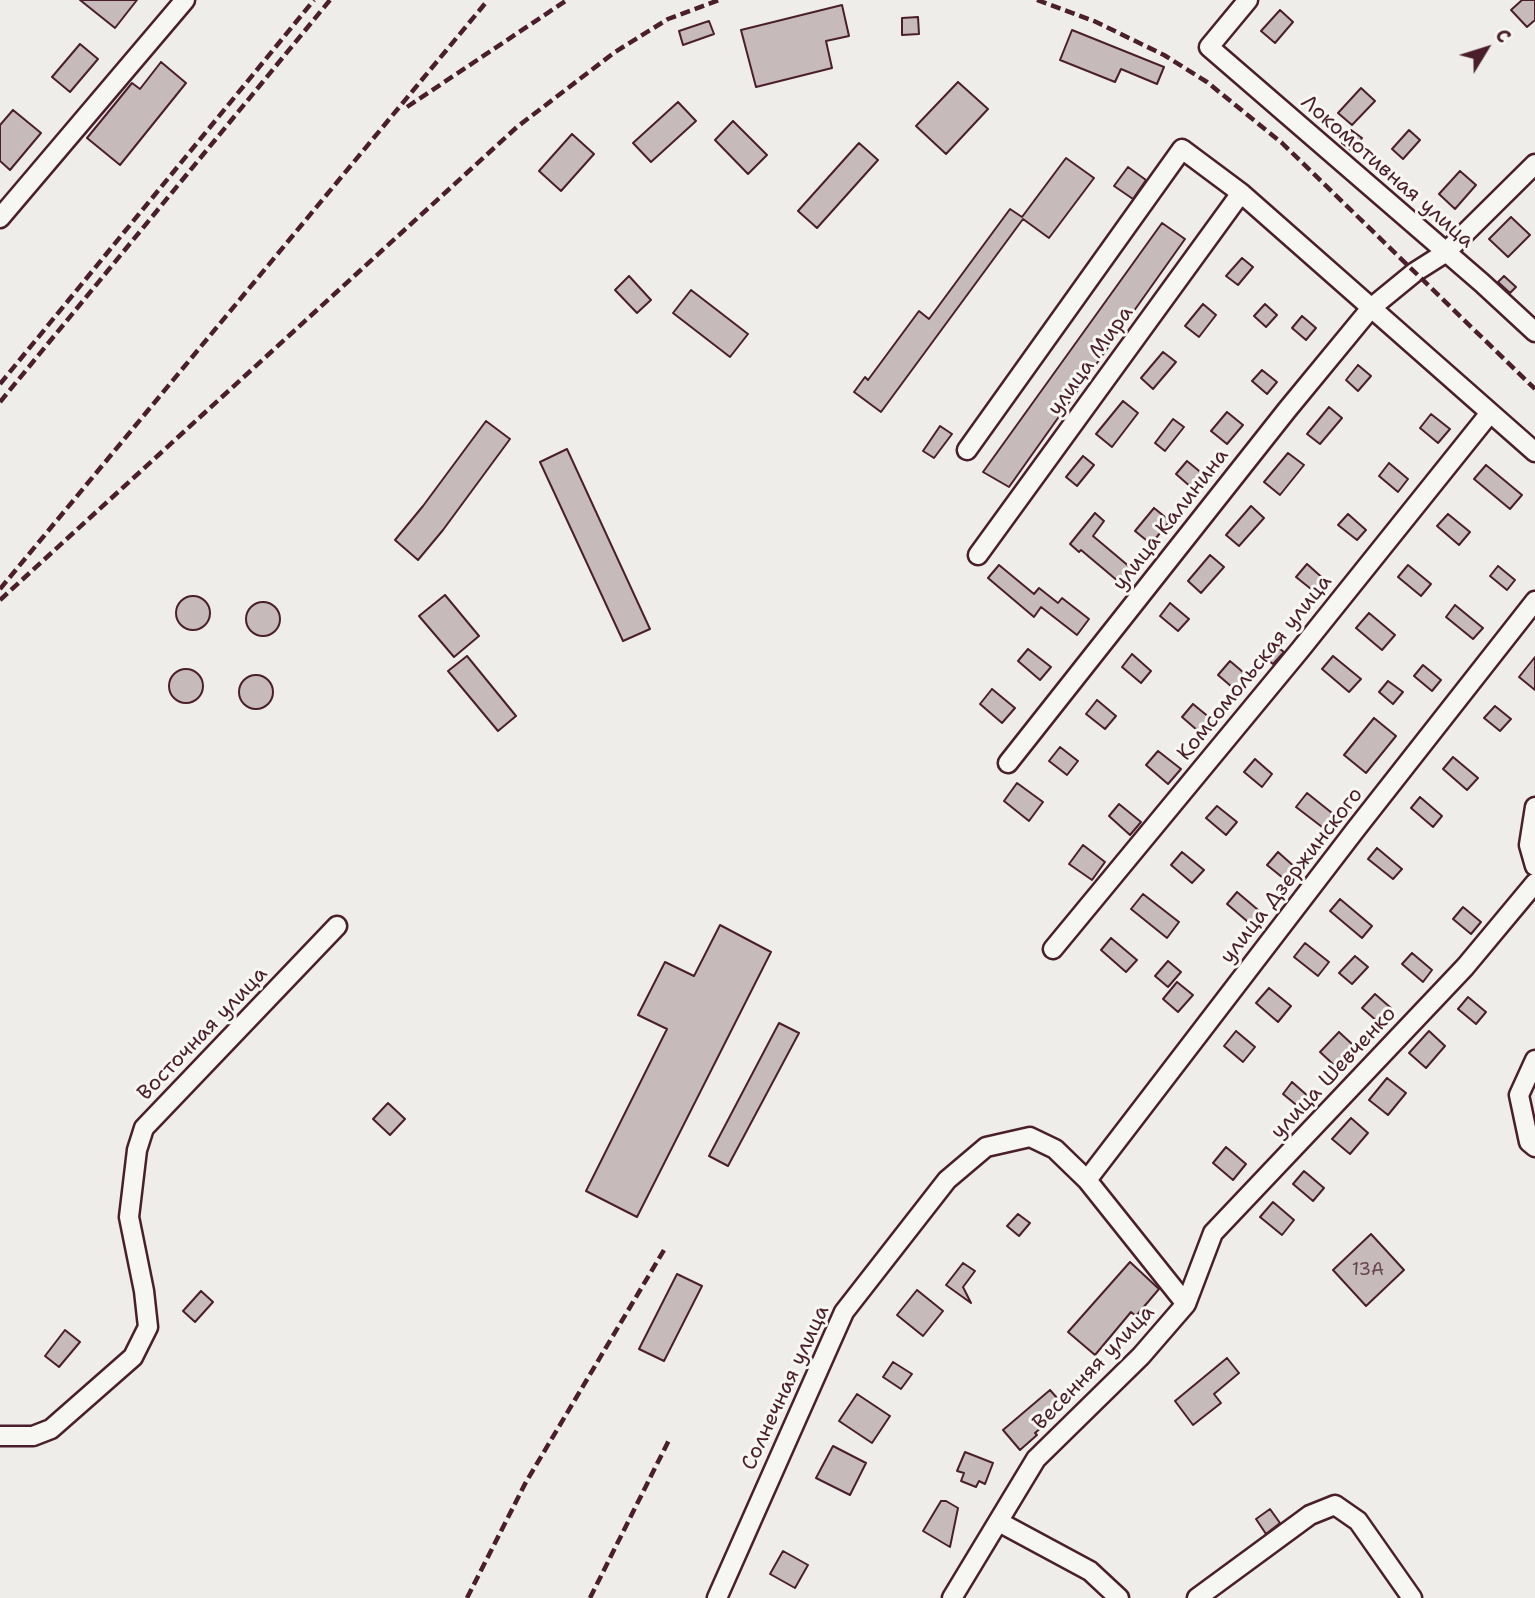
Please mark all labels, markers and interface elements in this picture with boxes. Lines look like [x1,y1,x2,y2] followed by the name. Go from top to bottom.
[1451,14,1521,84] north arrow
[1489,23,1516,48] text: С
[1295,90,1479,254] street label: Локомотивная улица
[1043,301,1139,421] street label: улица Мира
[1108,444,1234,596] street label: улица Калинина
[1172,570,1338,766] street label: Комсомольская улица
[1215,783,1369,969] street label: улица Дзержинского
[133,962,273,1106] street label: Восточная улица
[1266,1002,1402,1144] street label: улица Шевченко
[1352,1259,1384,1281] house number: 13А
[1028,1300,1160,1436] street label: Весенняя улица
[737,1302,835,1474] street label: Солнечная улица

